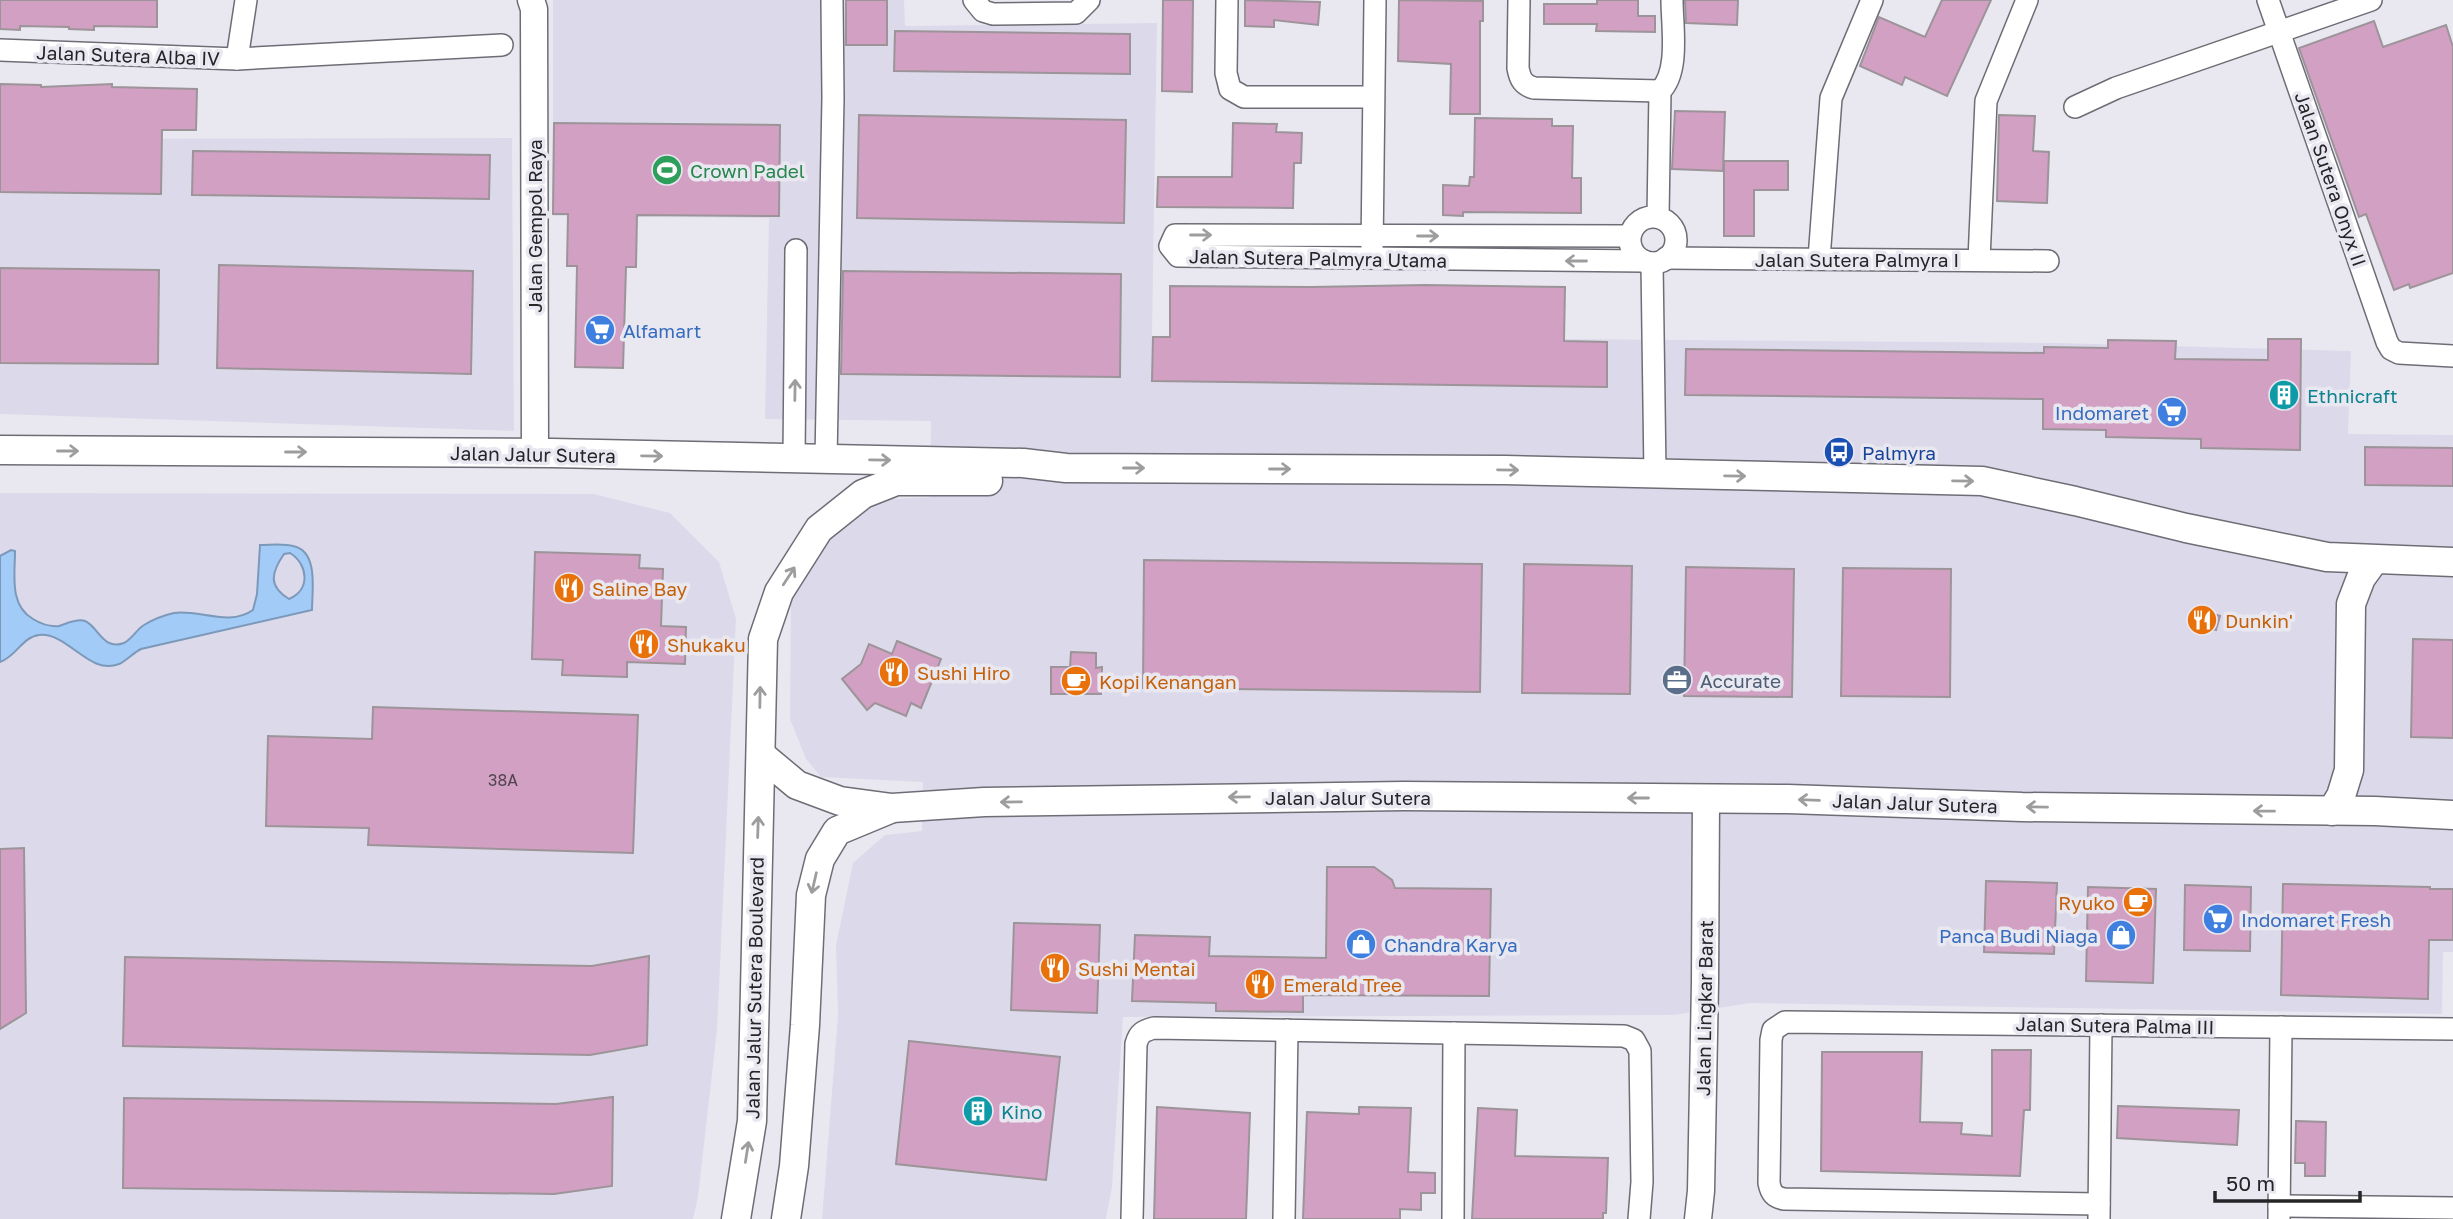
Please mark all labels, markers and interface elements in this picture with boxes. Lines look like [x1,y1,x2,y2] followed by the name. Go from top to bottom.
[36,40,221,70] street label: Jalan Sutera Alba IV
[2290,89,2372,269] street label: Jalan Sutera Onyx II
[523,139,546,313] street label: Jalan Gempol Raya
[650,153,684,187] sports icon: Crown Padel
[690,159,805,182] place label: Crown Padel
[1189,228,1212,242] one-way arrow
[1417,229,1440,243] one-way arrow
[1189,244,1447,272] street label: Jalan Sutera Palmyra Utama
[1755,248,1959,271] street label: Jalan Sutera Palmyra I
[1565,254,1588,268] one-way arrow
[583,313,617,347] supermarket icon: Alfamart
[623,319,701,342] place label: Alfamart
[2267,378,2301,412] building icon: Ethnicraft
[788,379,802,402] one-way arrow
[2307,384,2398,407] place label: Ethnicraft
[2155,395,2189,429] supermarket icon: Indomaret
[2055,401,2149,424] place label: Indomaret
[1822,435,1856,469] bus stop icon: Palmyra
[450,441,616,467] street label: Jalan Jalur Sutera
[1862,441,1936,464] place label: Palmyra
[56,444,79,458] one-way arrow
[284,445,307,459] one-way arrow
[640,449,663,462] one-way arrow
[868,453,891,467] one-way arrow
[1122,461,1145,475] one-way arrow
[1269,462,1292,476] one-way arrow
[1496,464,1519,477] one-way arrow
[1723,469,1746,483] one-way arrow
[1951,474,1974,488] one-way arrow
[781,567,796,586] one-way arrow
[552,571,586,605] restaurant icon: Saline Bay
[592,577,688,600] place label: Saline Bay
[2185,603,2219,637] restaurant icon: Dunkin'
[2225,609,2293,632] place label: Dunkin'
[627,627,661,661] restaurant icon: Shukaku
[667,633,746,656] place label: Shukaku
[877,655,911,689] restaurant icon: Sushi Hiro
[917,661,1010,684] place label: Sushi Hiro
[1660,663,1694,697] office icon: Accurate
[1059,664,1093,698] cafe icon: Kopi Kenangan
[1700,669,1781,692] place label: Accurate
[1099,670,1237,693] place label: Kopi Kenangan
[753,686,767,709] one-way arrow
[488,770,518,790] house number: 38A
[1265,786,1431,809] street label: Jalan Jalur Sutera
[1832,789,1998,817] street label: Jalan Jalur Sutera
[1227,790,1250,804] one-way arrow
[1626,791,1649,805] one-way arrow
[1798,793,1821,806] one-way arrow
[1000,795,1023,808] one-way arrow
[2025,800,2048,814] one-way arrow
[2253,804,2276,818] one-way arrow
[752,815,765,838] one-way arrow
[740,857,768,1119] street label: Jalan Jalur Sutera Boulevard
[807,871,820,894] one-way arrow
[2121,885,2155,919] cafe icon: Ryuko
[2058,891,2115,914] place label: Ryuko
[2201,902,2235,936] supermarket icon: Indomaret Fresh
[2241,908,2391,931] place label: Indomaret Fresh
[2104,918,2138,952] shop icon: Panca Budi Niaga
[1691,920,1717,1096] street label: Jalan Lingkar Barat
[1939,924,2098,947] place label: Panca Budi Niaga
[1344,927,1378,961] shop icon: Chandra Karya
[1384,933,1518,956] place label: Chandra Karya
[1038,951,1072,985] restaurant icon: Sushi Mentai
[1078,957,1196,980] place label: Sushi Mentai
[1243,967,1277,1001] restaurant icon: Emerald Tree
[1283,973,1402,996] place label: Emerald Tree
[2015,1012,2215,1038] street label: Jalan Sutera Palma III
[961,1094,995,1128] building icon: Kino
[1001,1100,1042,1123] place label: Kino
[741,1141,754,1164] one-way arrow
[2215,1160,2360,1204] scale bar
[2226,1170,2275,1196] text: 50 m

